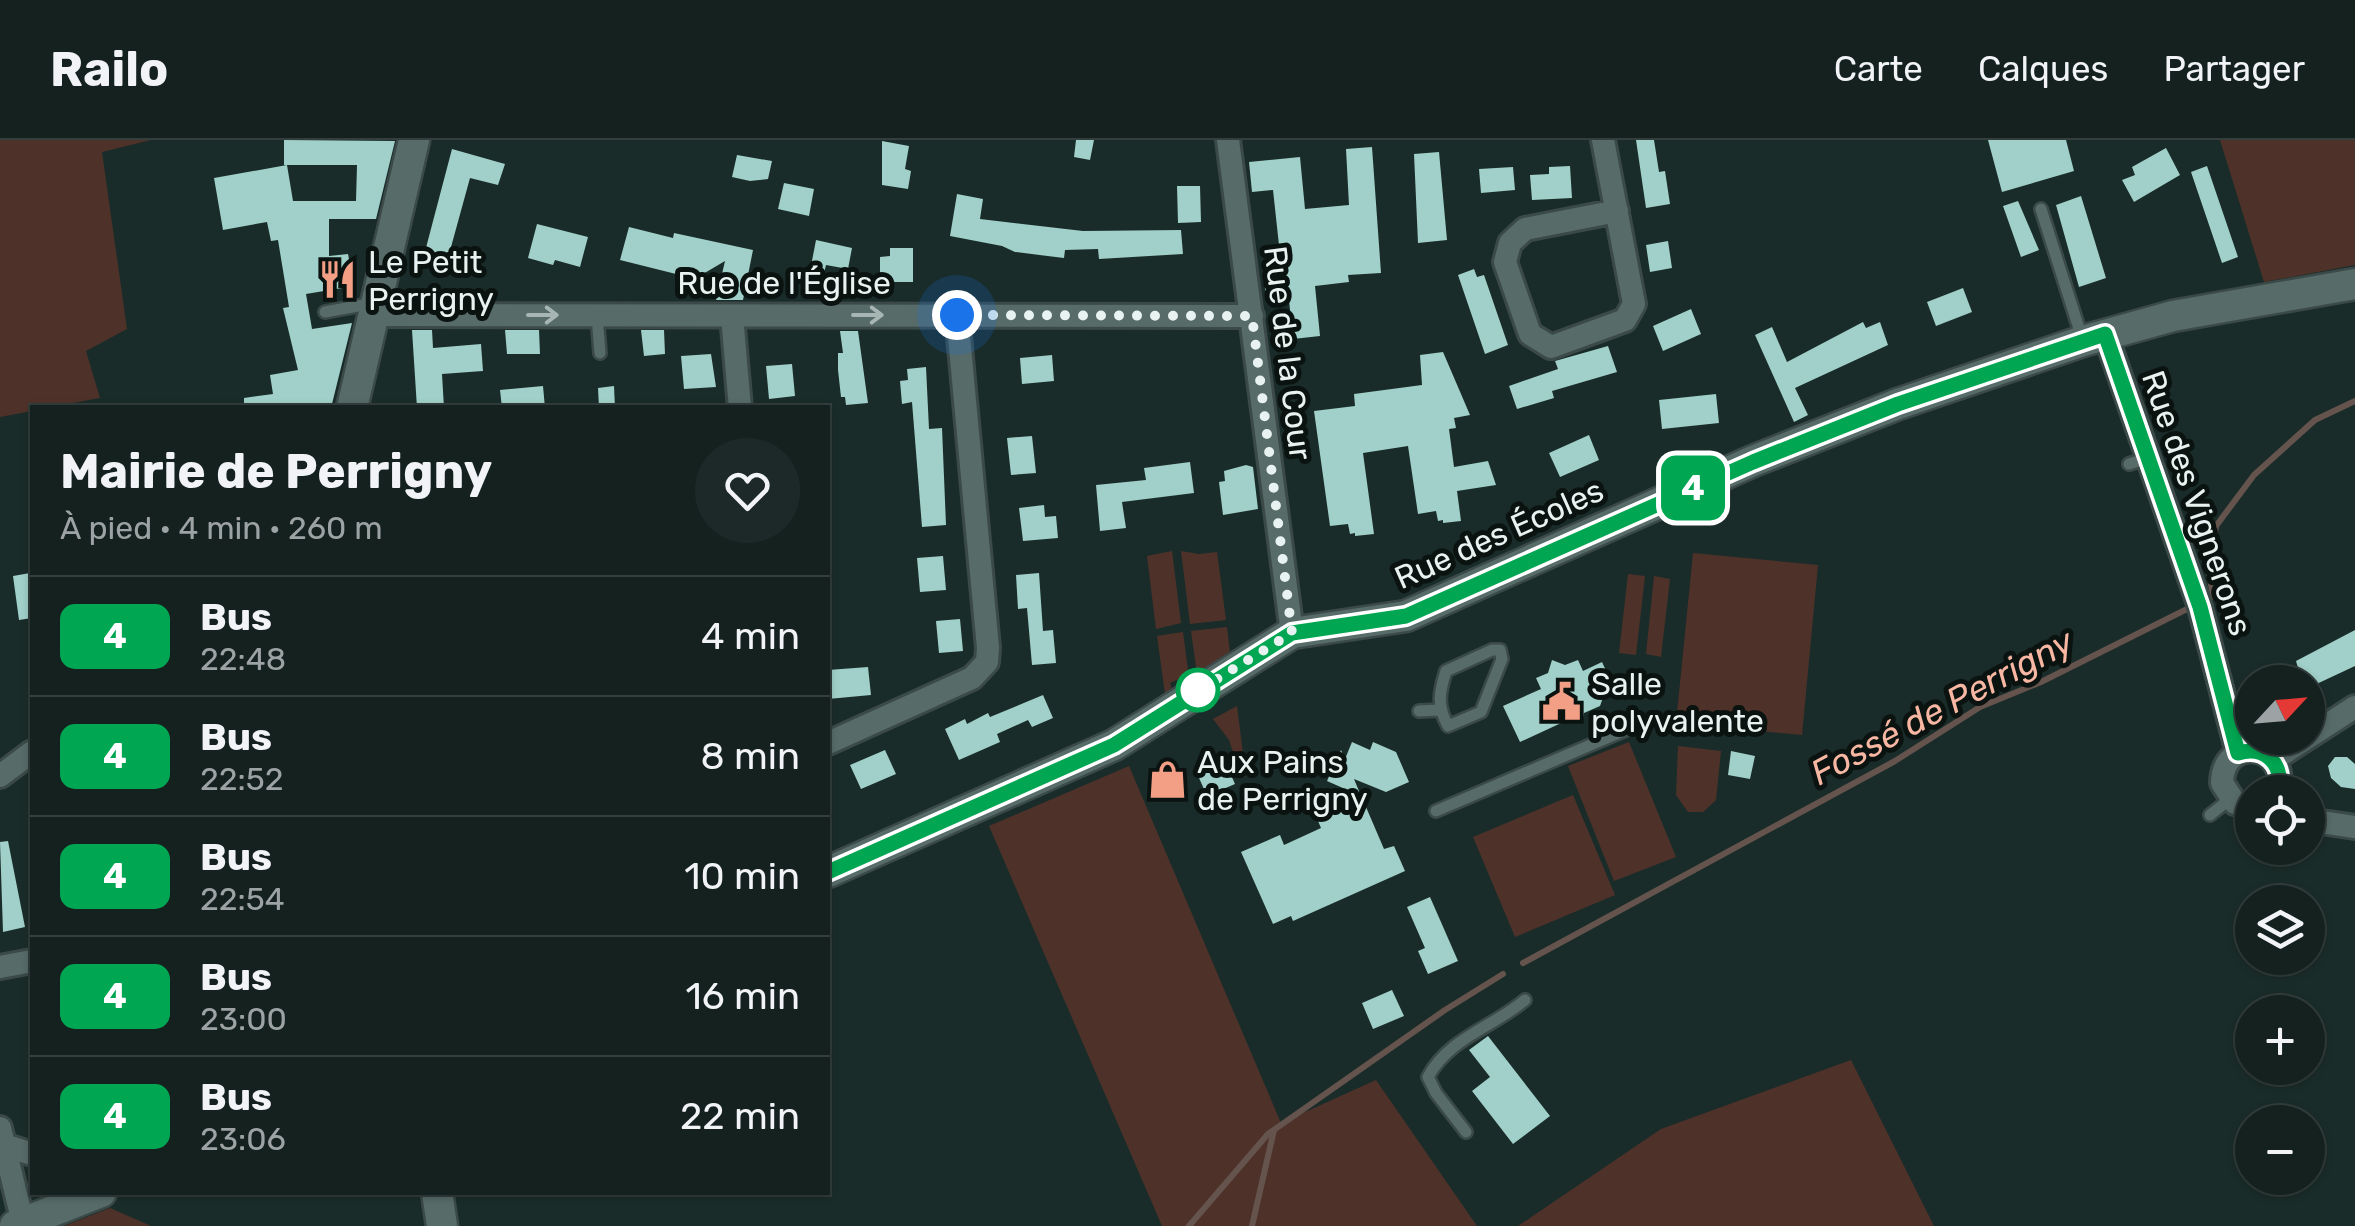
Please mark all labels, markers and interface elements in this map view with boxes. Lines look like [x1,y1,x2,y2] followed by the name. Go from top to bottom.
[50,41,168,98] text: Railo
[1834,48,1923,90] text: Carte
[1978,48,2108,90] text: Calques
[2163,48,2305,90] text: Partager
[368,243,494,318] place label: Le Petit Perrigny
[1256,244,1320,462] street label: Rue de la Cour
[317,259,359,301] restaurant icon: Le Petit Perrigny
[677,264,891,302] street label: Rue de l'Église
[932,290,982,340] your location
[526,306,559,324] one-way arrow
[852,306,884,324] one-way arrow
[2134,366,2260,640] street label: Rue des Vignerons
[695,438,800,543] button: heart
[60,443,492,500] text: Mairie de Perrigny
[1660,456,1726,520] line badge: 4
[1681,467,1705,509] text: 4
[1389,471,1609,597] street label: Rue des Écoles
[60,509,383,547] text: À pied · 4 min · 260 m
[200,594,272,640] text: Bus
[701,613,800,659] text: 4 min
[103,615,127,657] text: 4
[1804,619,2082,794] water label: Fossé de Perrigny
[200,640,286,678] text: 22:48
[1591,665,1764,740] place label: Salle polyvalente
[2235,665,2325,755] north arrow
[2235,665,2325,1195] map controls
[1177,669,1219,711] unlabelled marker
[1540,681,1582,723] public building icon: Salle polyvalente
[200,714,272,760] text: Bus
[701,733,800,779] text: 8 min
[103,735,127,777] text: 4
[1197,743,1368,818] place label: Aux Pains de Perrigny
[1146,759,1188,801] shop icon: Aux Pains de Perrigny
[200,760,284,798] text: 22:52
[2235,775,2325,865] button: locate
[200,834,272,880] text: Bus
[684,853,800,899] text: 10 min
[103,855,127,897] text: 4
[200,880,285,918] text: 22:54
[2235,885,2325,975] button: layers
[200,954,272,1000] text: Bus
[686,973,800,1019] text: 16 min
[103,975,127,1017] text: 4
[2235,995,2325,1085] button: +
[200,1000,287,1038] text: 23:00
[200,1074,272,1120] text: Bus
[680,1093,800,1139] text: 22 min
[103,1095,127,1137] text: 4
[2235,1105,2325,1195] button: −
[200,1120,286,1158] text: 23:06

